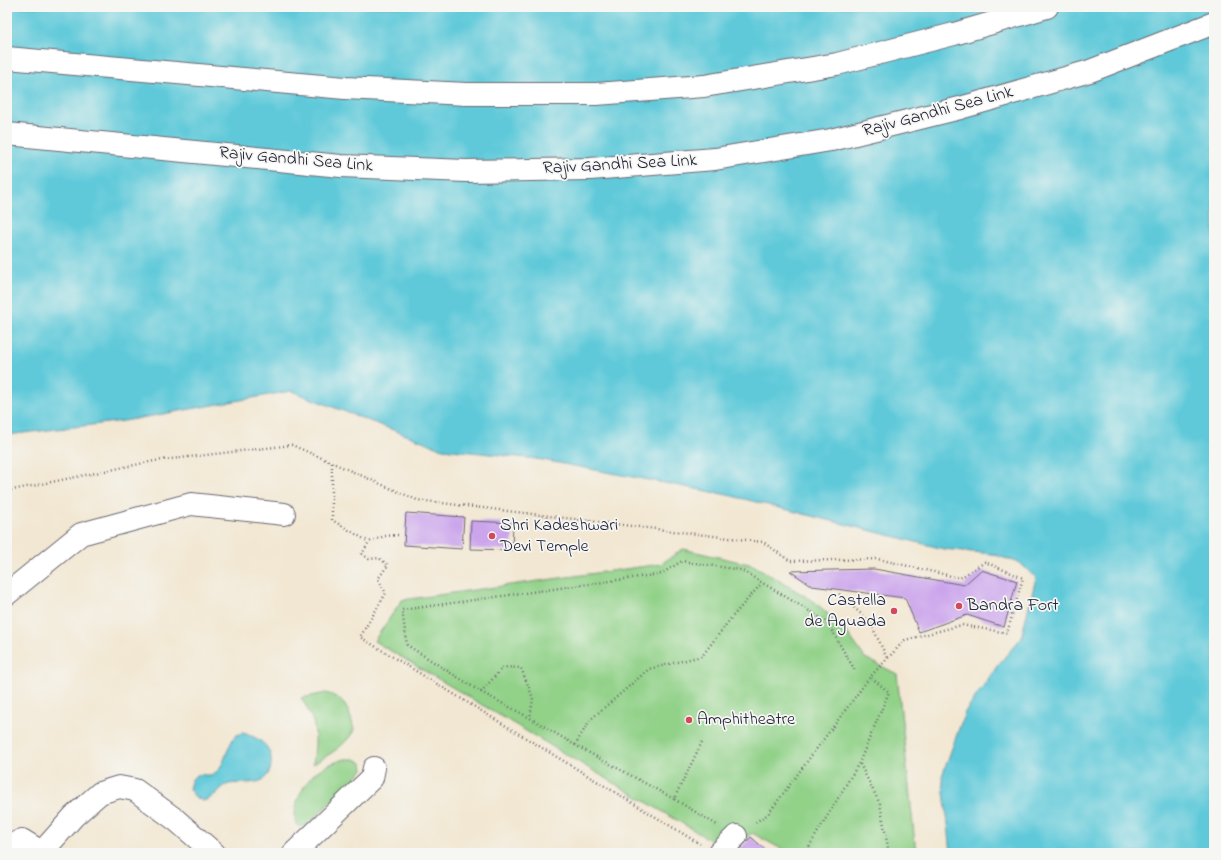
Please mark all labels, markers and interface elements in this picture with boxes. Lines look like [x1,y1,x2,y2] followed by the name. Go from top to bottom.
[860,79,1016,145] street label: Rajiv Gandhi Sea Link
[218,140,374,180] street label: Rajiv Gandhi Sea Link
[542,148,698,182] street label: Rajiv Gandhi Sea Link
[499,513,618,560] place label: Shri Kadeshwari Devi Temple
[487,531,497,541] marker: Shri Kadeshwari Devi Temple
[804,588,886,636] place label: Castella de Aguada
[966,593,1059,619] place label: Bandra Fort
[954,601,964,611] marker: Bandra Fort
[889,606,899,616] marker: Castella de Aguada
[697,707,796,733] place label: Amphitheatre
[684,715,694,725] marker: Amphitheatre

